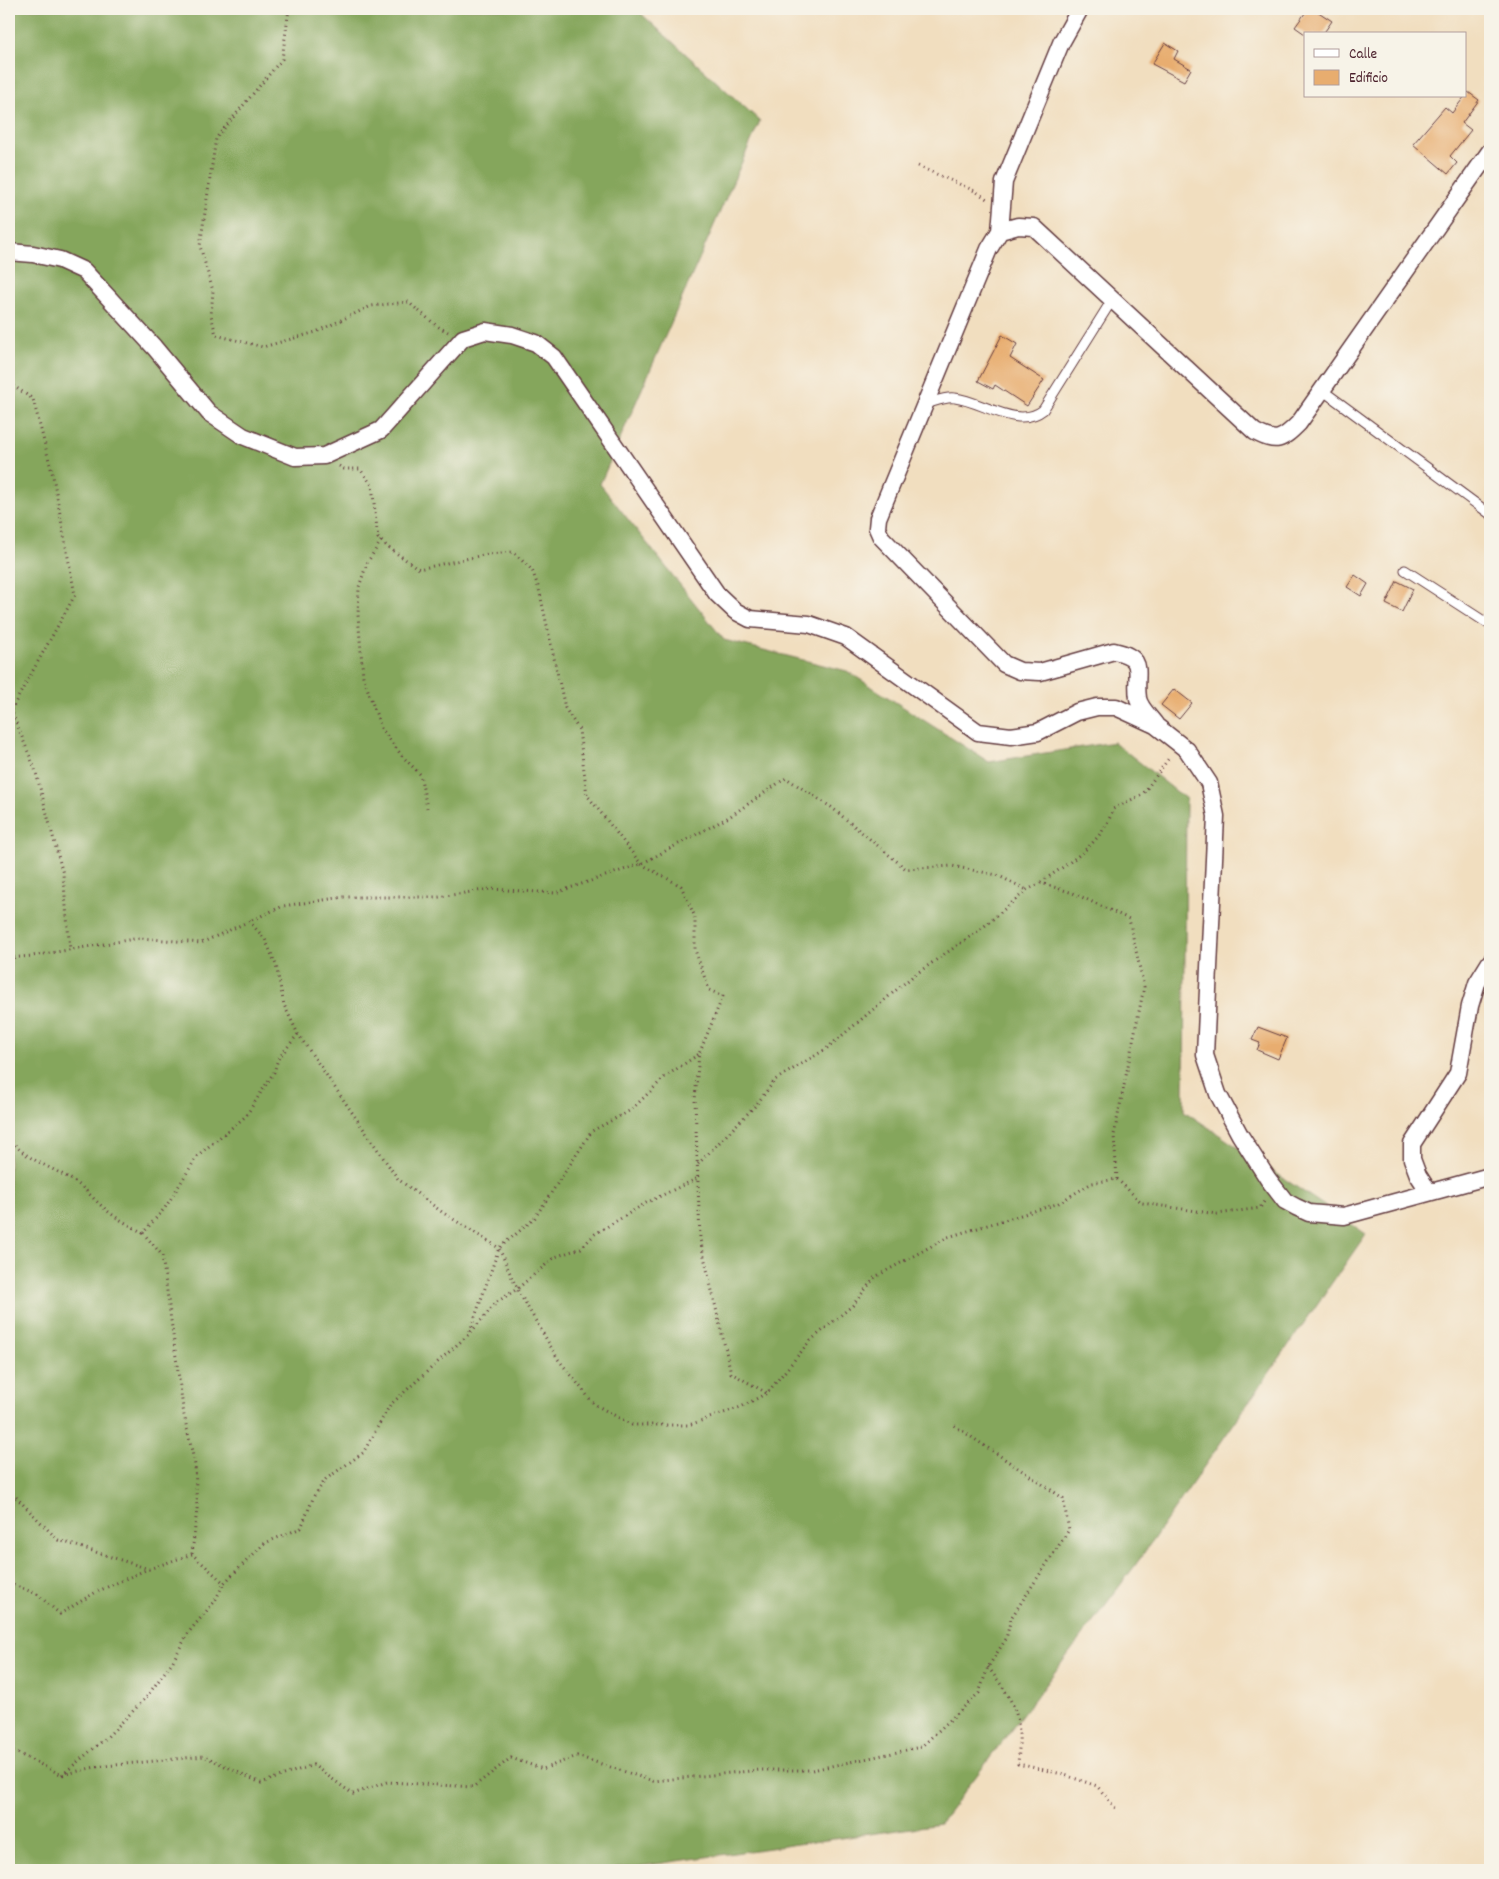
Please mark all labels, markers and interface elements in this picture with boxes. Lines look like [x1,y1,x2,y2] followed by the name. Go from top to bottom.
[1304,32,1466,98] legend
[1349,44,1378,66] text: Calle
[1349,68,1388,90] text: Edificio

